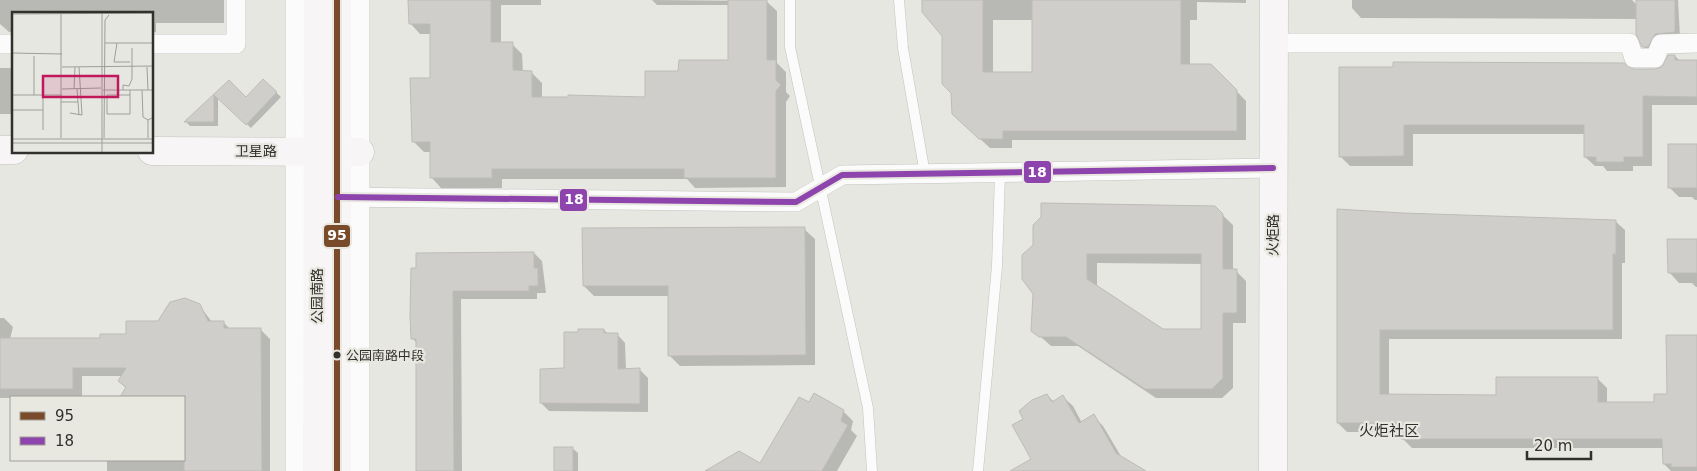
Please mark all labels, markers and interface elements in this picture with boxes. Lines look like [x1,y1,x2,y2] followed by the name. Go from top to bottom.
[12,12,154,154] inset map
[235,143,277,159] street label: 卫星路
[1023,160,1052,184] line badge: 18
[1027,164,1047,180] text: 18
[559,188,588,212] line badge: 18
[564,191,584,207] text: 18
[1265,214,1281,256] street label: 火炬路
[323,224,351,248] line badge: 95
[327,227,347,243] text: 95
[309,268,325,324] street label: 公园南路
[346,348,424,363] place label: 公园南路中段
[332,350,342,360] marker: 公园南路中段
[10,396,185,461] legend
[55,407,74,425] text: 95
[1359,422,1419,440] district label: 火炬社区
[1527,428,1591,460] scale bar
[55,432,74,450] text: 18
[1534,437,1572,455] text: 20 m

